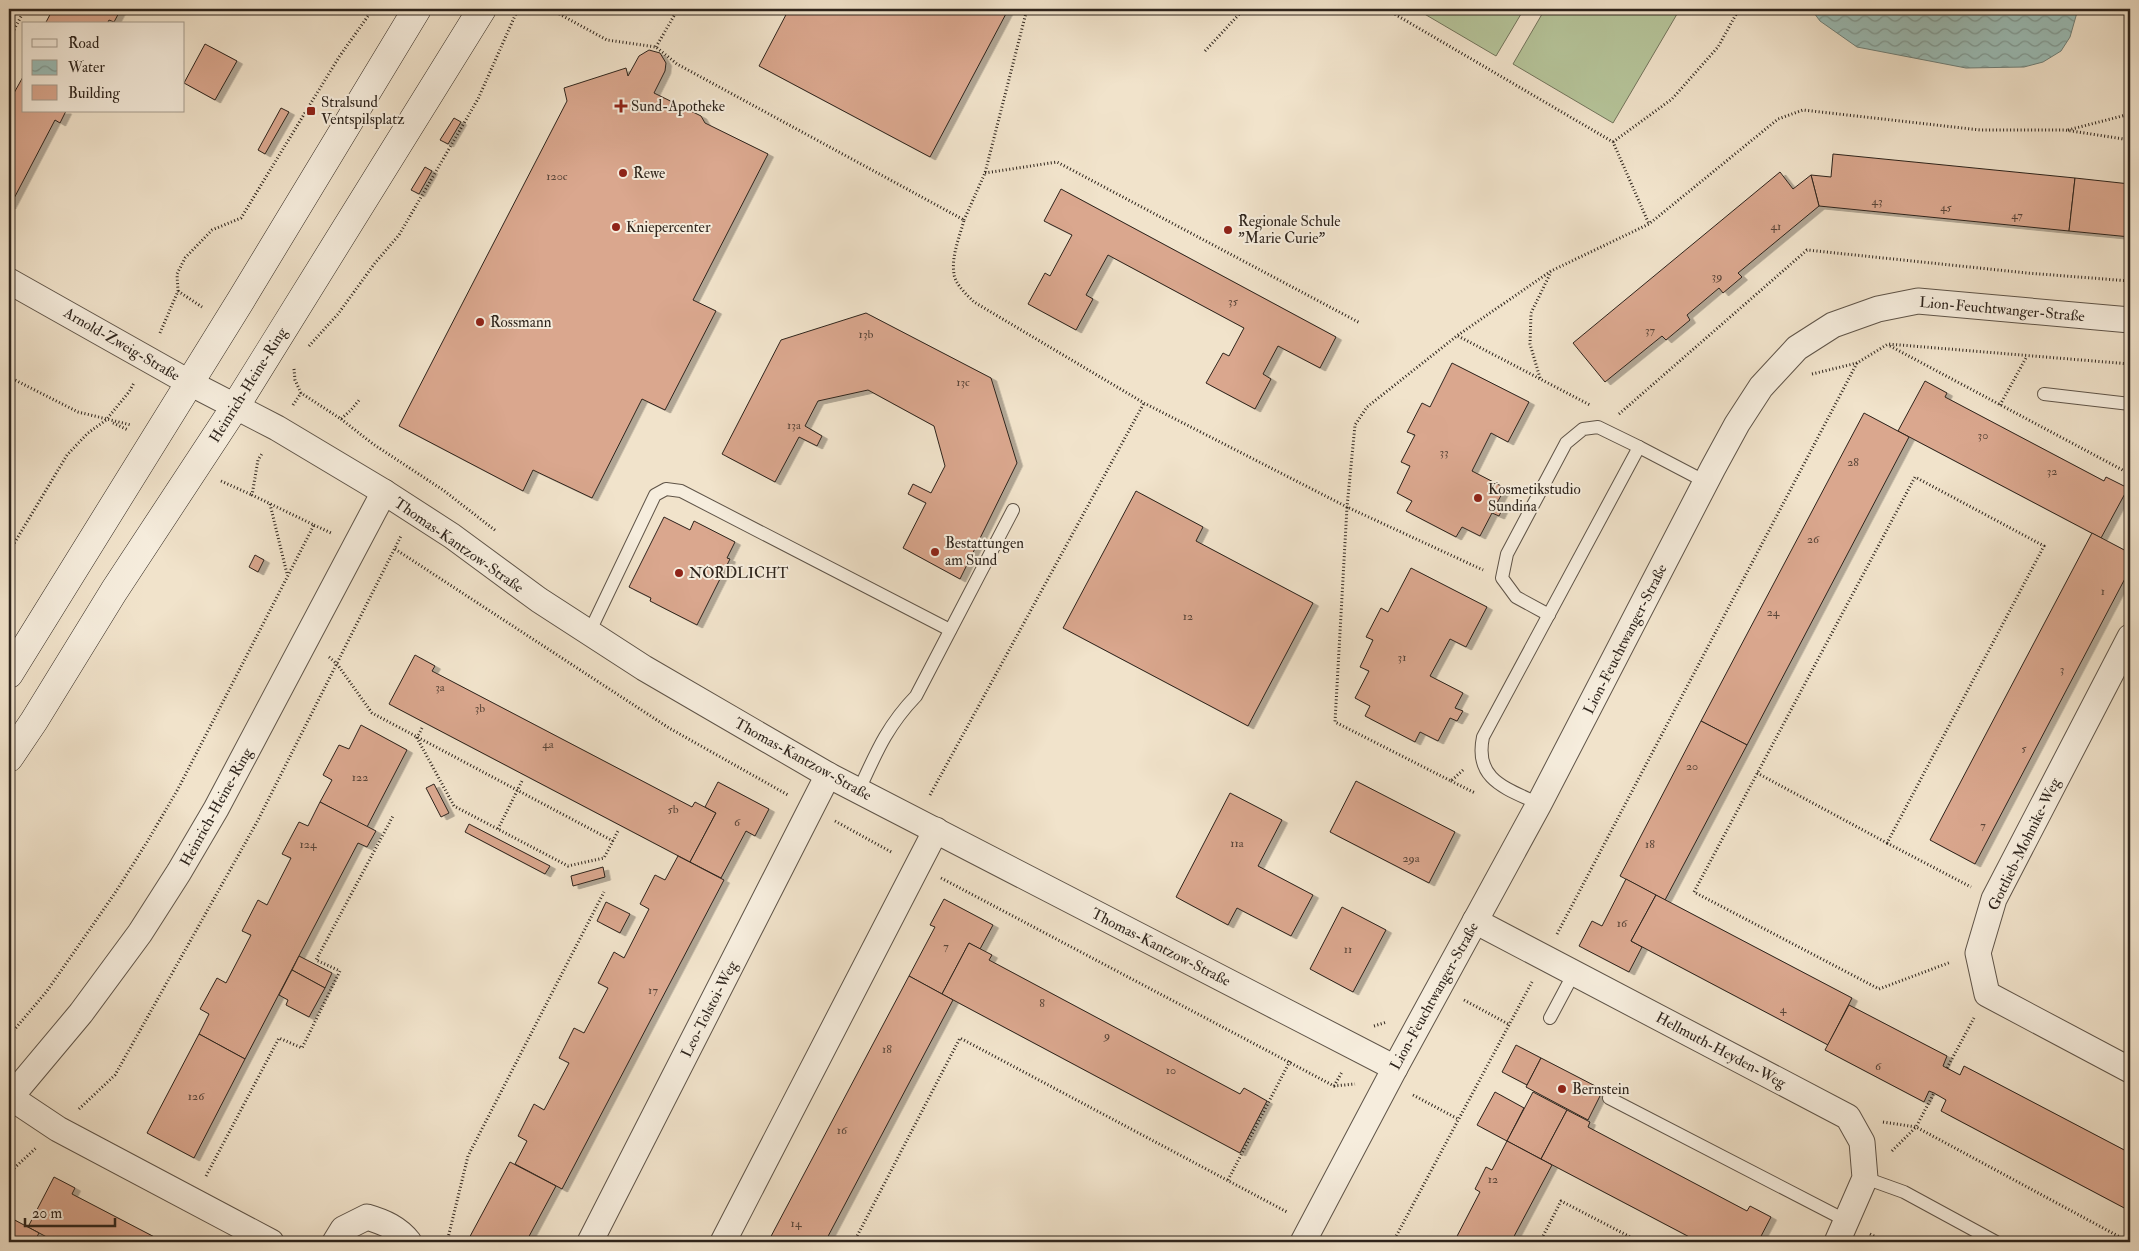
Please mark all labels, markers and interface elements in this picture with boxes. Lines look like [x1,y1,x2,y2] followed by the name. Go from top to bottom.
[22,22,185,112] legend
[68,34,100,53] text: Road
[67,58,105,77] text: Water
[68,84,120,103] text: Building
[321,93,404,130] place label: Stralsund Ventspilsplatz
[631,97,725,117] place label: Sund-Apotheke
[615,100,627,112] marker: Sund-Apotheke
[305,105,317,117] marker: Stralsund Ventspilsplatz
[633,164,665,183] place label: Rewe
[617,167,629,179] marker: Rewe
[546,169,568,184] house number: 120c
[1871,194,1883,209] house number: 43
[1940,200,1953,215] house number: 45
[2011,208,2023,223] house number: 47
[1238,212,1341,248] place label: Regionale Schule "Marie Curie"
[626,218,711,238] place label: Kniepercenter
[1771,219,1781,234] house number: 41
[610,221,622,233] marker: Kniepercenter
[1222,224,1234,236] marker: Regionale Schule "Marie Curie"
[1712,269,1722,284] house number: 39
[1919,293,2085,326] street label: Lion-Feuchtwanger-Straße
[1228,294,1239,309] house number: 35
[59,303,183,385] street label: Arnold-Zweig-Straße
[490,313,552,332] place label: Rossmann
[474,316,486,328] marker: Rossmann
[1645,323,1656,338] house number: 37
[205,324,292,446] street label: Heinrich-Heine-Ring
[859,327,873,342] house number: 13b
[956,375,970,390] house number: 13c
[787,418,802,433] house number: 13a
[1978,428,1988,443] house number: 30
[1439,445,1449,460] house number: 33
[1847,455,1859,470] house number: 28
[2047,464,2057,479] house number: 32
[1488,480,1581,516] place label: Kosmetikstudio Sundina
[1472,492,1484,504] marker: Kosmetikstudio Sundina
[390,493,527,597] street label: Thomas-Kantzow-Straße
[1807,532,1820,547] house number: 26
[945,534,1024,570] place label: Bestattungen am Sund
[929,546,941,558] marker: Bestattungen am Sund
[1579,561,1672,717] street label: Lion-Feuchtwanger-Straße
[689,564,788,583] place label: NORDLICHT
[673,567,685,579] marker: NORDLICHT
[2101,584,2105,599] house number: 1
[1767,605,1780,620] house number: 24
[1183,609,1193,624] house number: 12
[1398,650,1406,665] house number: 31
[2060,662,2064,677] house number: 3
[435,680,446,695] house number: 3a
[475,701,485,716] house number: 3b
[731,714,875,805] street label: Thomas-Kantzow-Straße
[542,737,555,752] house number: 4a
[2021,741,2027,756] house number: 5
[176,744,257,870] street label: Heinrich-Heine-Ring
[1686,759,1698,774] house number: 20
[352,770,368,785] house number: 122
[1984,774,2065,914] street label: Gottlieb-Mohnike-Weg
[667,802,679,817] house number: 5b
[734,815,741,830] house number: 6
[1980,818,1986,833] house number: 7
[1230,836,1245,851] house number: 11a
[300,837,317,852] house number: 124
[1645,837,1655,852] house number: 18
[1402,851,1421,866] house number: 29a
[1088,904,1234,991] street label: Thomas-Kantzow-Straße
[1617,916,1628,931] house number: 16
[1386,919,1483,1073] street label: Lion-Feuchtwanger-Straße
[943,939,949,954] house number: 7
[1344,942,1352,957] house number: 11
[677,957,742,1061] street label: Leo-Tolstoi-Weg
[648,983,658,998] house number: 17
[1039,996,1045,1011] house number: 8
[1780,1002,1787,1017] house number: 4
[1653,1008,1790,1093] street label: Hellmuth-Heyden-Weg
[1103,1028,1110,1043] house number: 9
[882,1042,892,1057] house number: 18
[1875,1059,1882,1074] house number: 6
[1166,1063,1176,1078] house number: 10
[1572,1080,1630,1099] place label: Bernstein
[1556,1083,1568,1095] marker: Bernstein
[188,1089,205,1104] house number: 126
[837,1123,848,1138] house number: 16
[1488,1172,1498,1187] house number: 12
[25,1196,115,1228] scale bar
[32,1204,62,1223] text: 20 m
[791,1216,802,1231] house number: 14

